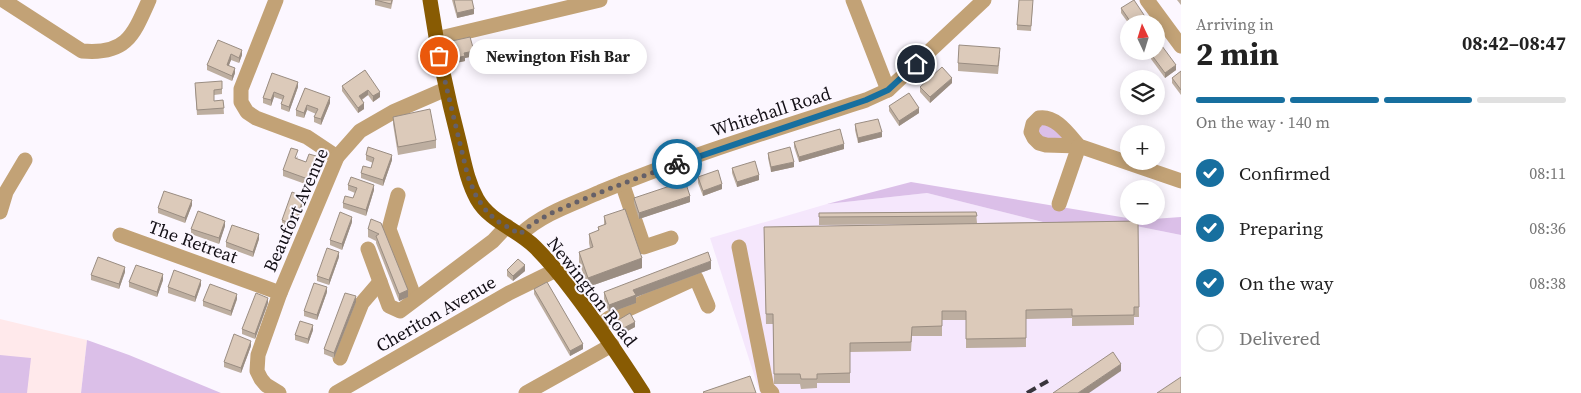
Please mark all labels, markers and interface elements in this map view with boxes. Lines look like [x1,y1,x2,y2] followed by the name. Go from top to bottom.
[1196,13,1274,35] text: Arriving in
[1120,15,1165,60] north arrow
[1120,15,1165,225] map controls
[1462,30,1566,56] text: 08:42–08:47
[1196,32,1279,76] text: 2 min
[418,35,460,77] pin
[469,38,646,74] callout: Newington Fish Bar
[425,42,453,70] icon: bag
[895,43,937,85] pin
[486,45,630,67] text: Newington Fish Bar
[902,50,930,78] icon: home
[1120,70,1165,115] button: layers
[708,80,834,143] street label: Whitehall Road
[1196,111,1330,133] text: On the way · 140 m
[1120,125,1165,170] button: +
[652,139,702,189] courier
[257,144,334,276] street label: Beaufort Avenue
[663,150,691,178] icon: bike
[1196,159,1224,187] icon: check
[1239,160,1330,186] text: Confirmed
[1529,162,1566,184] text: 08:11
[1120,180,1165,225] button: −
[145,214,241,269] street label: The Retreat
[1196,214,1224,242] icon: check
[1239,215,1323,241] text: Preparing
[1529,217,1566,239] text: 08:36
[542,232,643,352] street label: Newington Road
[371,269,500,358] street label: Cheriton Avenue
[1196,269,1224,297] icon: check
[1239,270,1334,296] text: On the way
[1529,272,1566,294] text: 08:38
[1239,325,1320,351] text: Delivered

